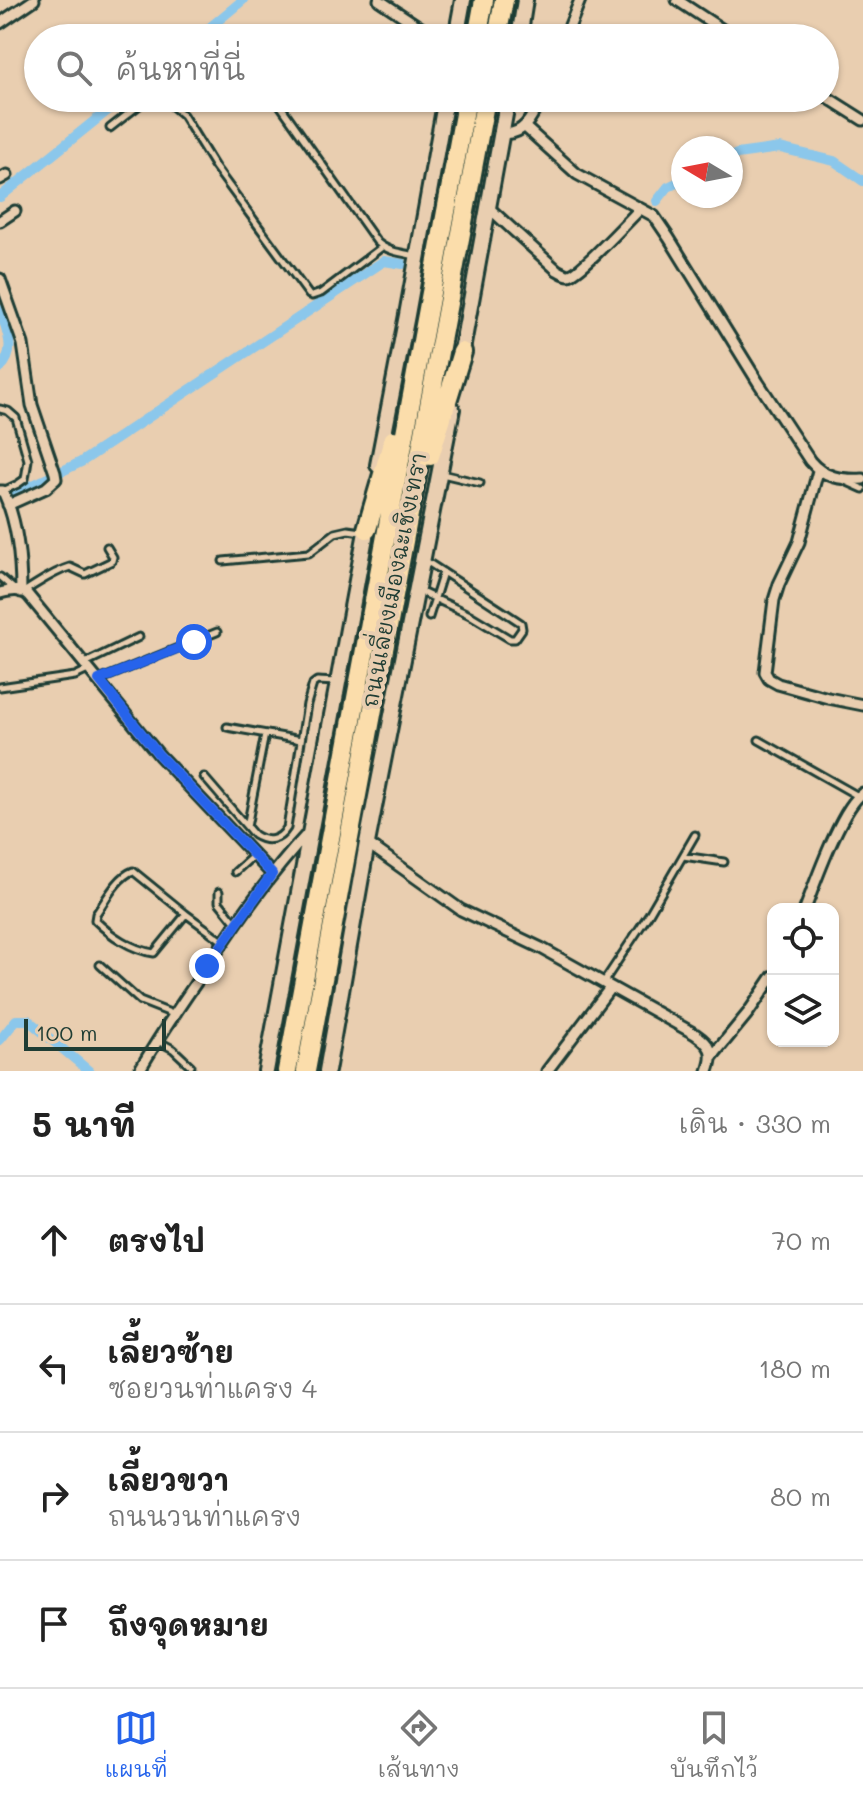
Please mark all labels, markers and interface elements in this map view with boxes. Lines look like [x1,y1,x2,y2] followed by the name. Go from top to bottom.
[24,24,839,112] search box
[52,46,96,90] icon: search
[116,48,245,88] text: ค้นหาที่นี่
[671,136,743,208] north arrow
[349,449,432,710] street label: ถนนเลี่ยงเมืองฉะเชิงเทรา
[176,624,212,660] route start
[767,903,839,1047] map controls
[767,903,839,975] button: locate
[189,948,225,984] route end
[767,975,839,1047] button: layers
[24,1015,166,1051] scale bar
[36,1018,98,1047] text: 100 m
[32,1101,136,1146] text: 5 นาที
[679,1106,831,1140] text: เดิน · 330 m
[32,1218,76,1262] icon: ahead
[108,1220,205,1260] text: ตรงไป
[771,1223,831,1257] text: 70 m
[108,1331,234,1371] text: เลี้ยวซ้าย
[32,1346,76,1390] icon: left
[759,1351,831,1385] text: 180 m
[108,1371,317,1405] text: ซอยวนท่าแครง 4
[108,1459,229,1499] text: เลี้ยวขวา
[32,1474,76,1518] icon: right
[770,1479,831,1513] text: 80 m
[108,1499,301,1533] text: ถนนวนท่าแครง
[32,1602,76,1646] icon: arrive
[108,1604,268,1644] text: ถึงจุดหมาย
[105,1706,168,1783] tab: แผนที่
[378,1706,459,1783] tab: เส้นทาง
[670,1706,758,1783] tab: บันทึกไว้

